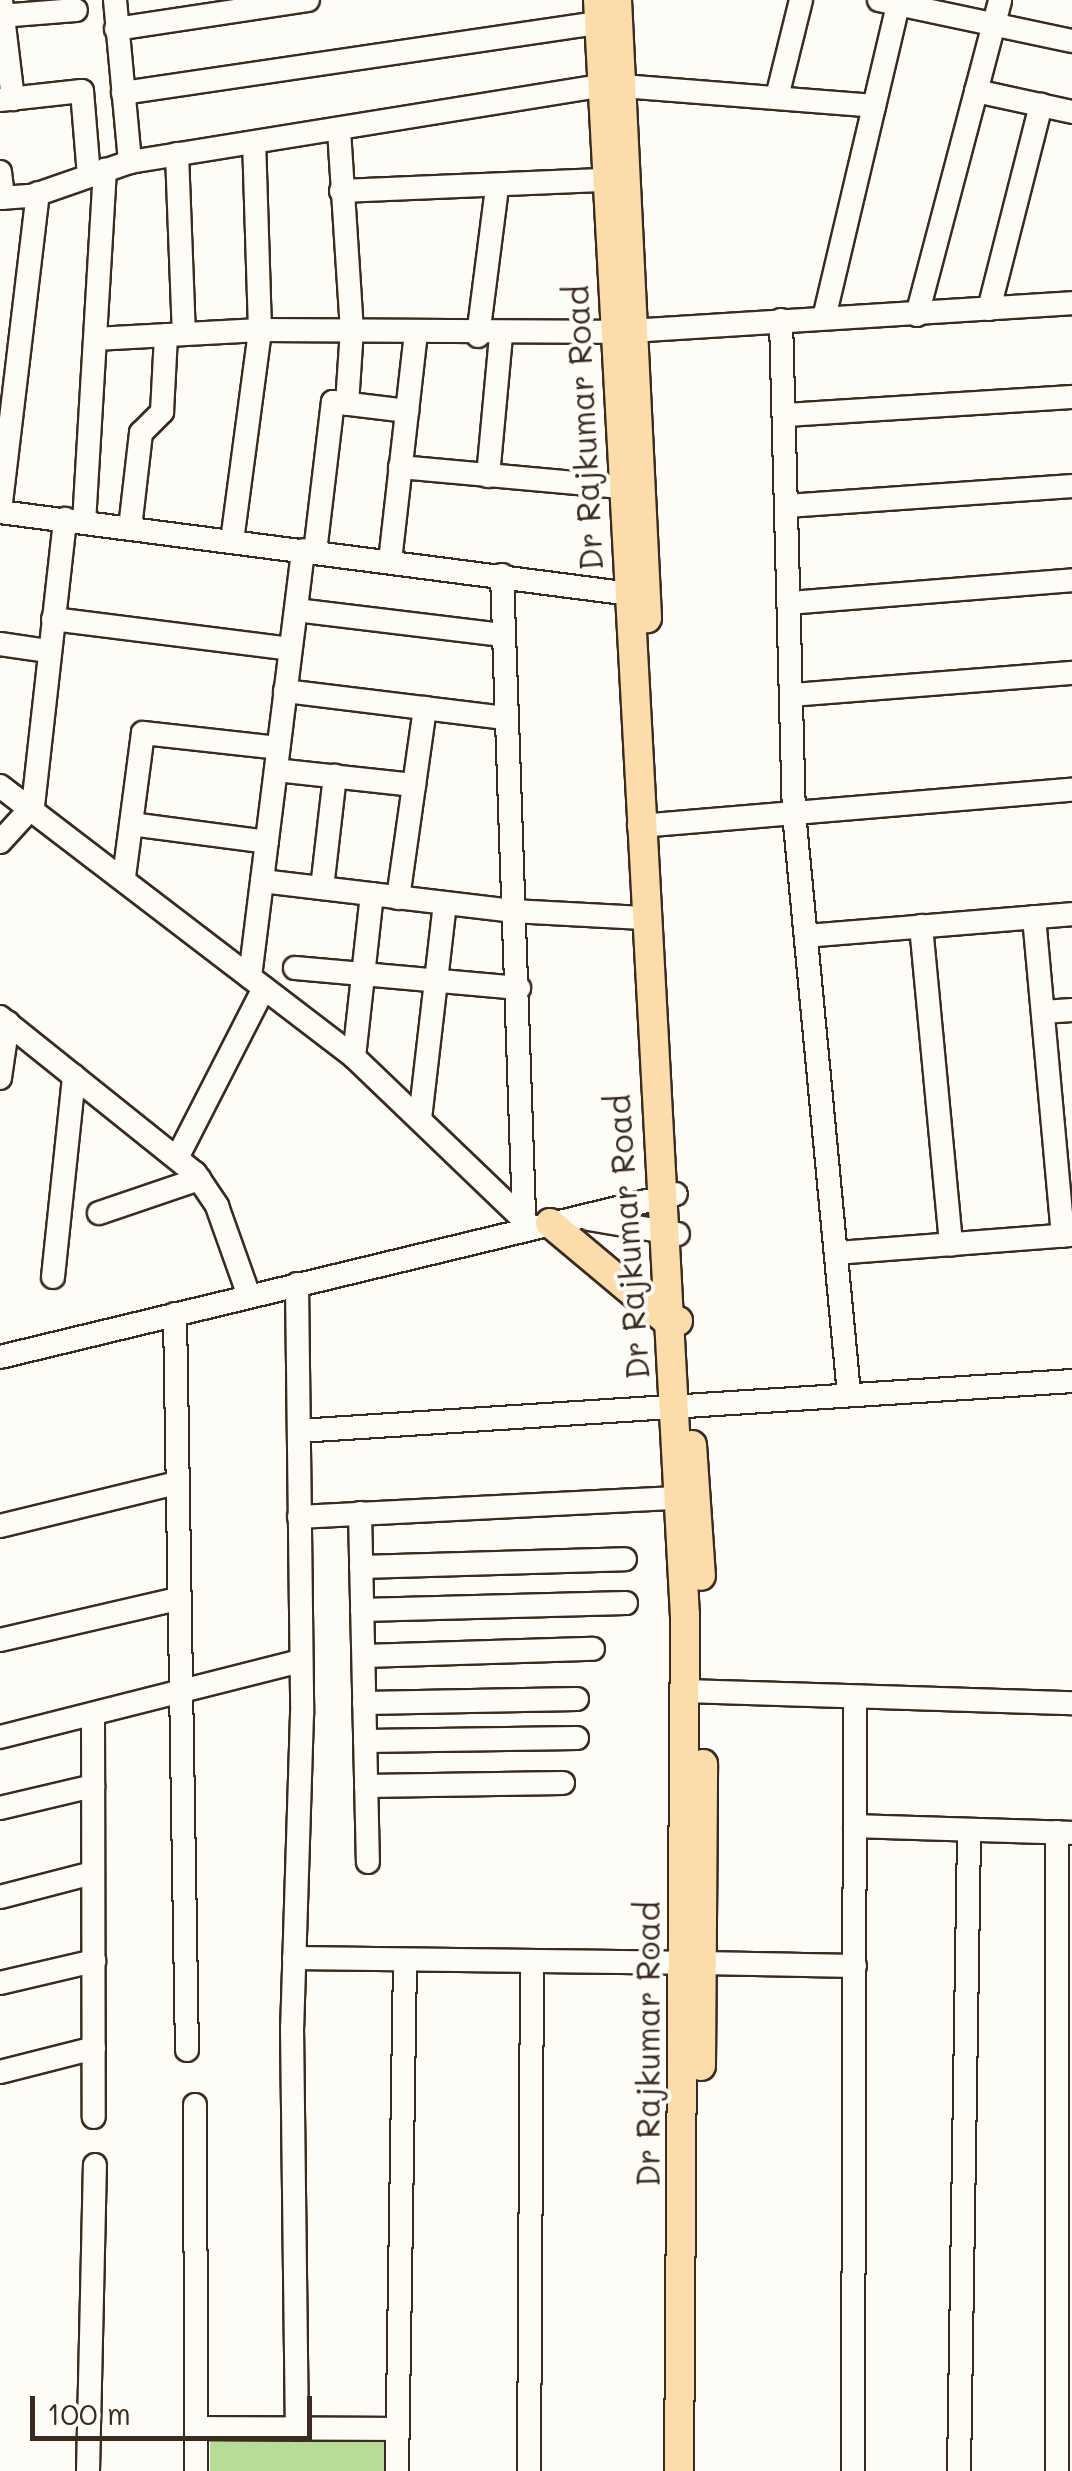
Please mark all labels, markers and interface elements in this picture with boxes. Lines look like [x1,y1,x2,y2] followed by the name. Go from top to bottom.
[556,284,610,572] street label: Dr Rajkumar Road
[598,1093,656,1381] street label: Dr Rajkumar Road
[628,1901,666,2187] street label: Dr Rajkumar Road
[35,2376,318,2438] scale bar
[47,2393,131,2433] text: 100 m

